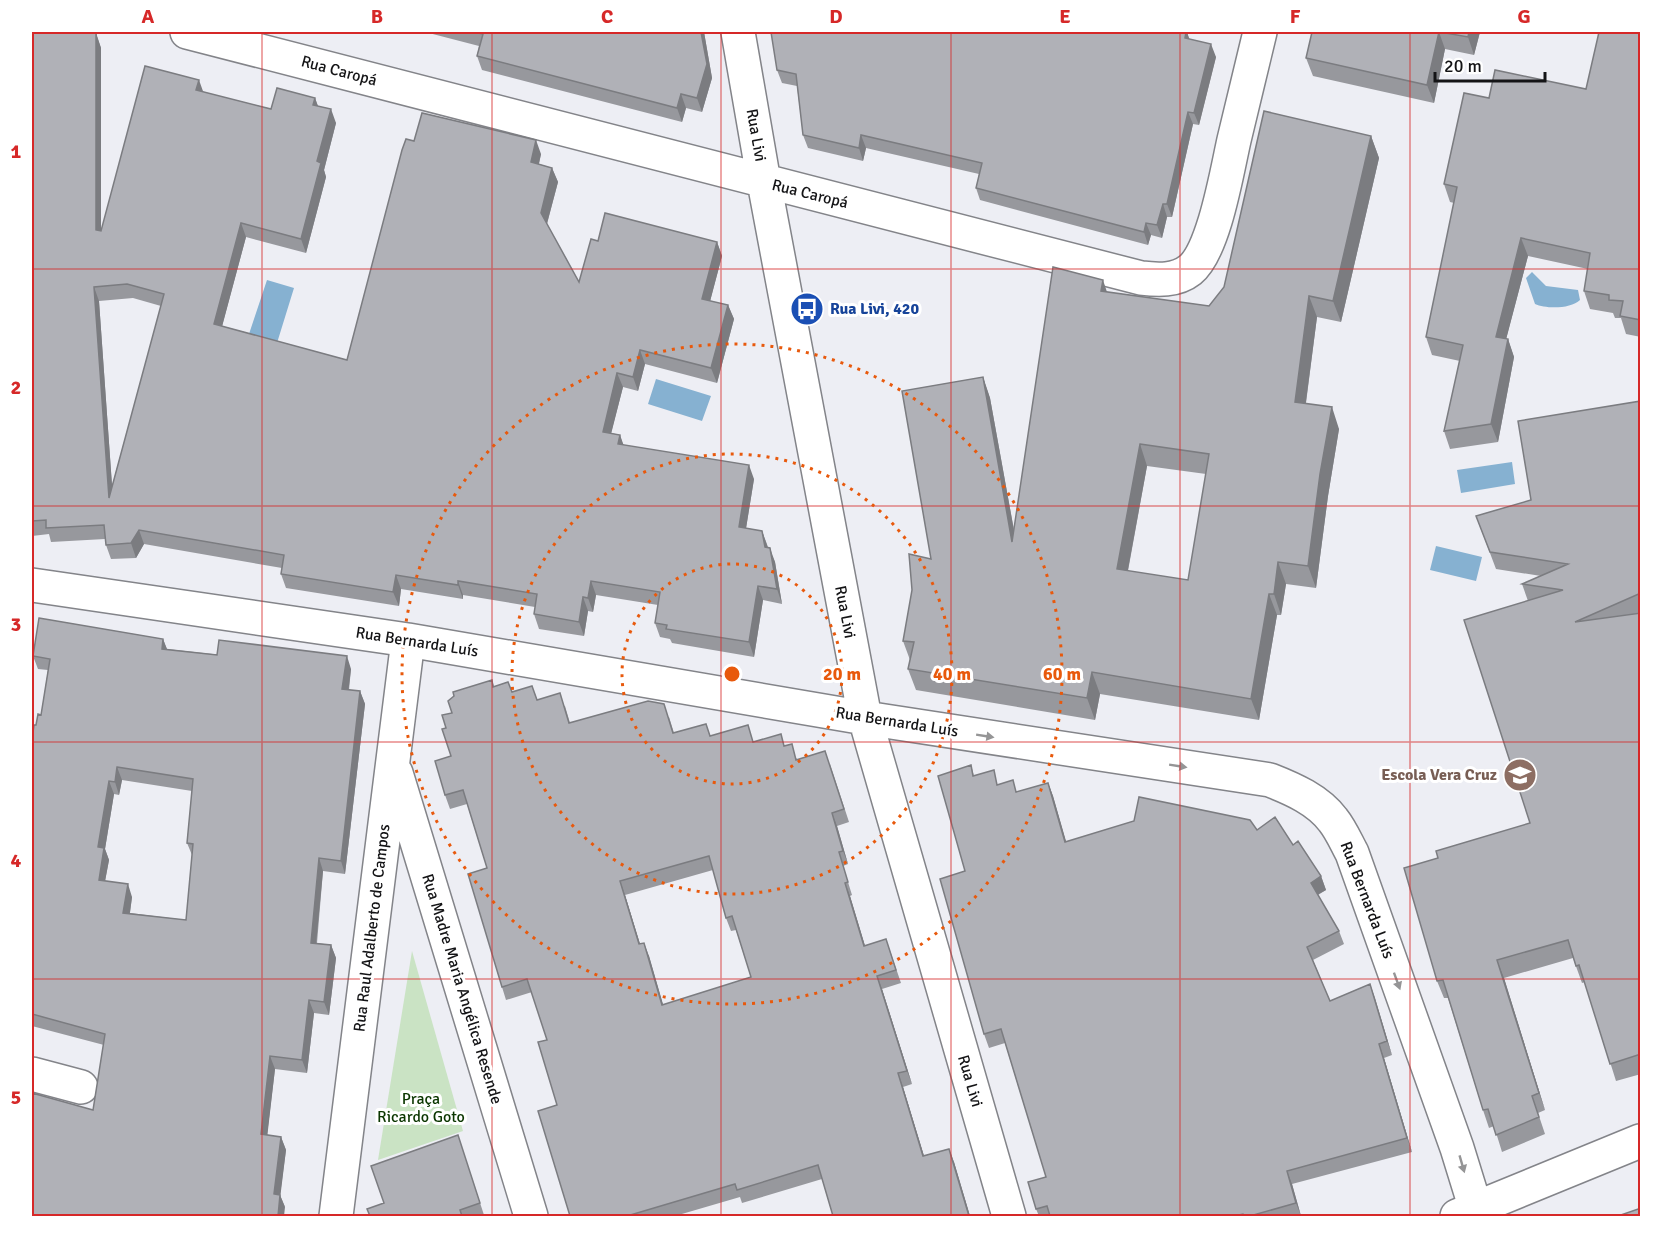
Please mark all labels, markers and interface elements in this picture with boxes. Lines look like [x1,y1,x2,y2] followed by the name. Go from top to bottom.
[142,4,155,29] text: A
[371,4,383,29] text: B
[601,4,613,29] text: C
[829,4,843,29] text: D
[1059,4,1071,29] text: E
[1290,4,1301,29] text: F
[1517,4,1531,29] text: G
[1435,45,1544,83] scale bar
[299,51,379,91] street label: Rua Caropá
[1444,55,1482,77] text: 20 m
[742,107,770,163] street label: Rua Livi
[11,139,22,164] text: 1
[770,175,850,213] street label: Rua Caropá
[789,291,825,327] bus stop icon: Rua Livi, 420
[830,299,919,319] place label: Rua Livi, 420
[11,375,21,400] text: 2
[830,584,860,640] street label: Rua Livi
[11,612,21,637] text: 3
[354,622,480,662] street label: Rua Bernarda Luís
[823,663,861,685] text: 20 m
[933,663,971,685] text: 40 m
[1043,663,1081,685] text: 60 m
[722,664,742,684] centre of rings
[834,702,960,742] street label: Rua Bernarda Luís
[976,732,995,741] one-way arrow
[1502,757,1538,793] school or university icon: Escola Vera Cruz
[1169,762,1188,771] one-way arrow
[1381,765,1497,785] place label: Escola Vera Cruz
[349,823,395,1033] street label: Rua Raul Adalberto de Campos
[1335,839,1399,961] street label: Rua Bernarda Luís
[11,848,22,873] text: 4
[417,871,507,1107] street label: Rua Madre Maria Angélica Resende
[1393,972,1403,990] one-way arrow
[953,1053,987,1109] street label: Rua Livi
[11,1085,21,1110] text: 5
[377,1089,465,1127] park label: Praça Ricardo Goto
[1458,1156,1467,1174] one-way arrow

